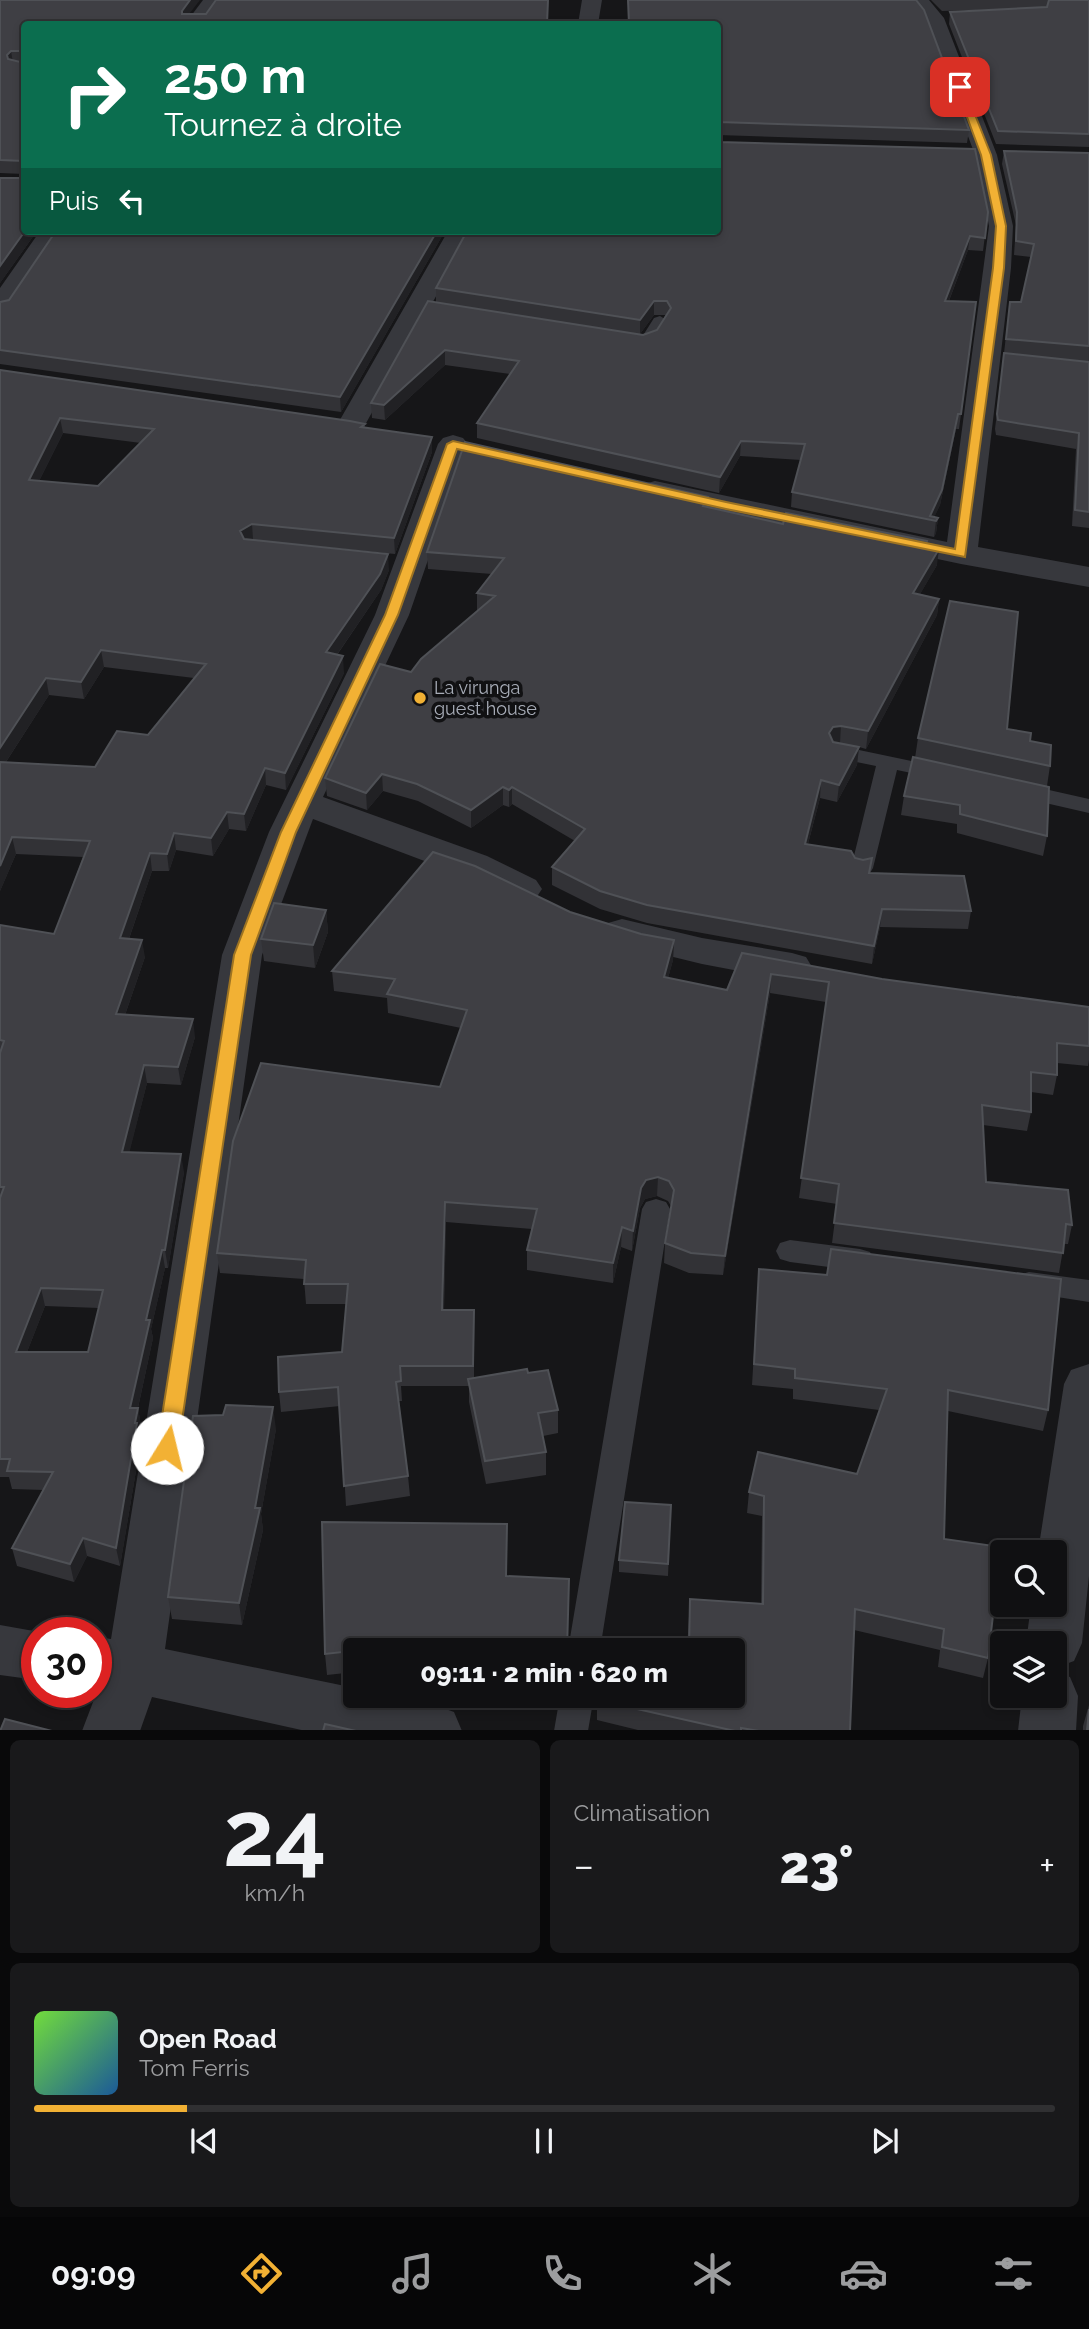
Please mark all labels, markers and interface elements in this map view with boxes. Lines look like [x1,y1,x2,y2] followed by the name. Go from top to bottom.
[164,47,306,104] text: 250 m
[49,49,140,140] icon: right
[930,57,990,117] pin
[941,68,979,106] icon: arrive
[164,106,402,143] text: Tournez à droite
[113,182,151,220] icon: left
[49,186,99,216] text: Puis
[434,677,537,719] place label: La virunga guest house
[412,690,428,706] marker: La virunga guest house
[130,1411,204,1485] position arrow
[990,1540,1067,1708] map controls
[990,1540,1067,1617] button: search
[21,1617,112,1708] speed limit sign: 30
[990,1631,1067,1708] button: layers
[420,1658,668,1688] text: 09:11 · 2 min · 620 m
[223,1780,326,1887] text: 24
[574,1799,710,1826] text: Climatisation
[779,1834,854,1895] text: 23°
[574,1843,594,1888] text: −
[1039,1843,1055,1888] text: +
[244,1879,305,1906] text: km/h
[139,2024,277,2054] text: Open Road
[139,2054,250,2081] text: Tom Ferris
[185,2122,223,2160] icon: previous
[525,2122,563,2160] icon: pause
[866,2122,904,2160] icon: next
[237,2249,286,2298] icon: directions
[388,2249,437,2298] icon: music
[538,2249,587,2298] icon: phone
[688,2249,737,2298] icon: climate
[839,2249,888,2298] icon: car
[989,2249,1038,2298] icon: filters
[51,2255,136,2292] text: 09:09

